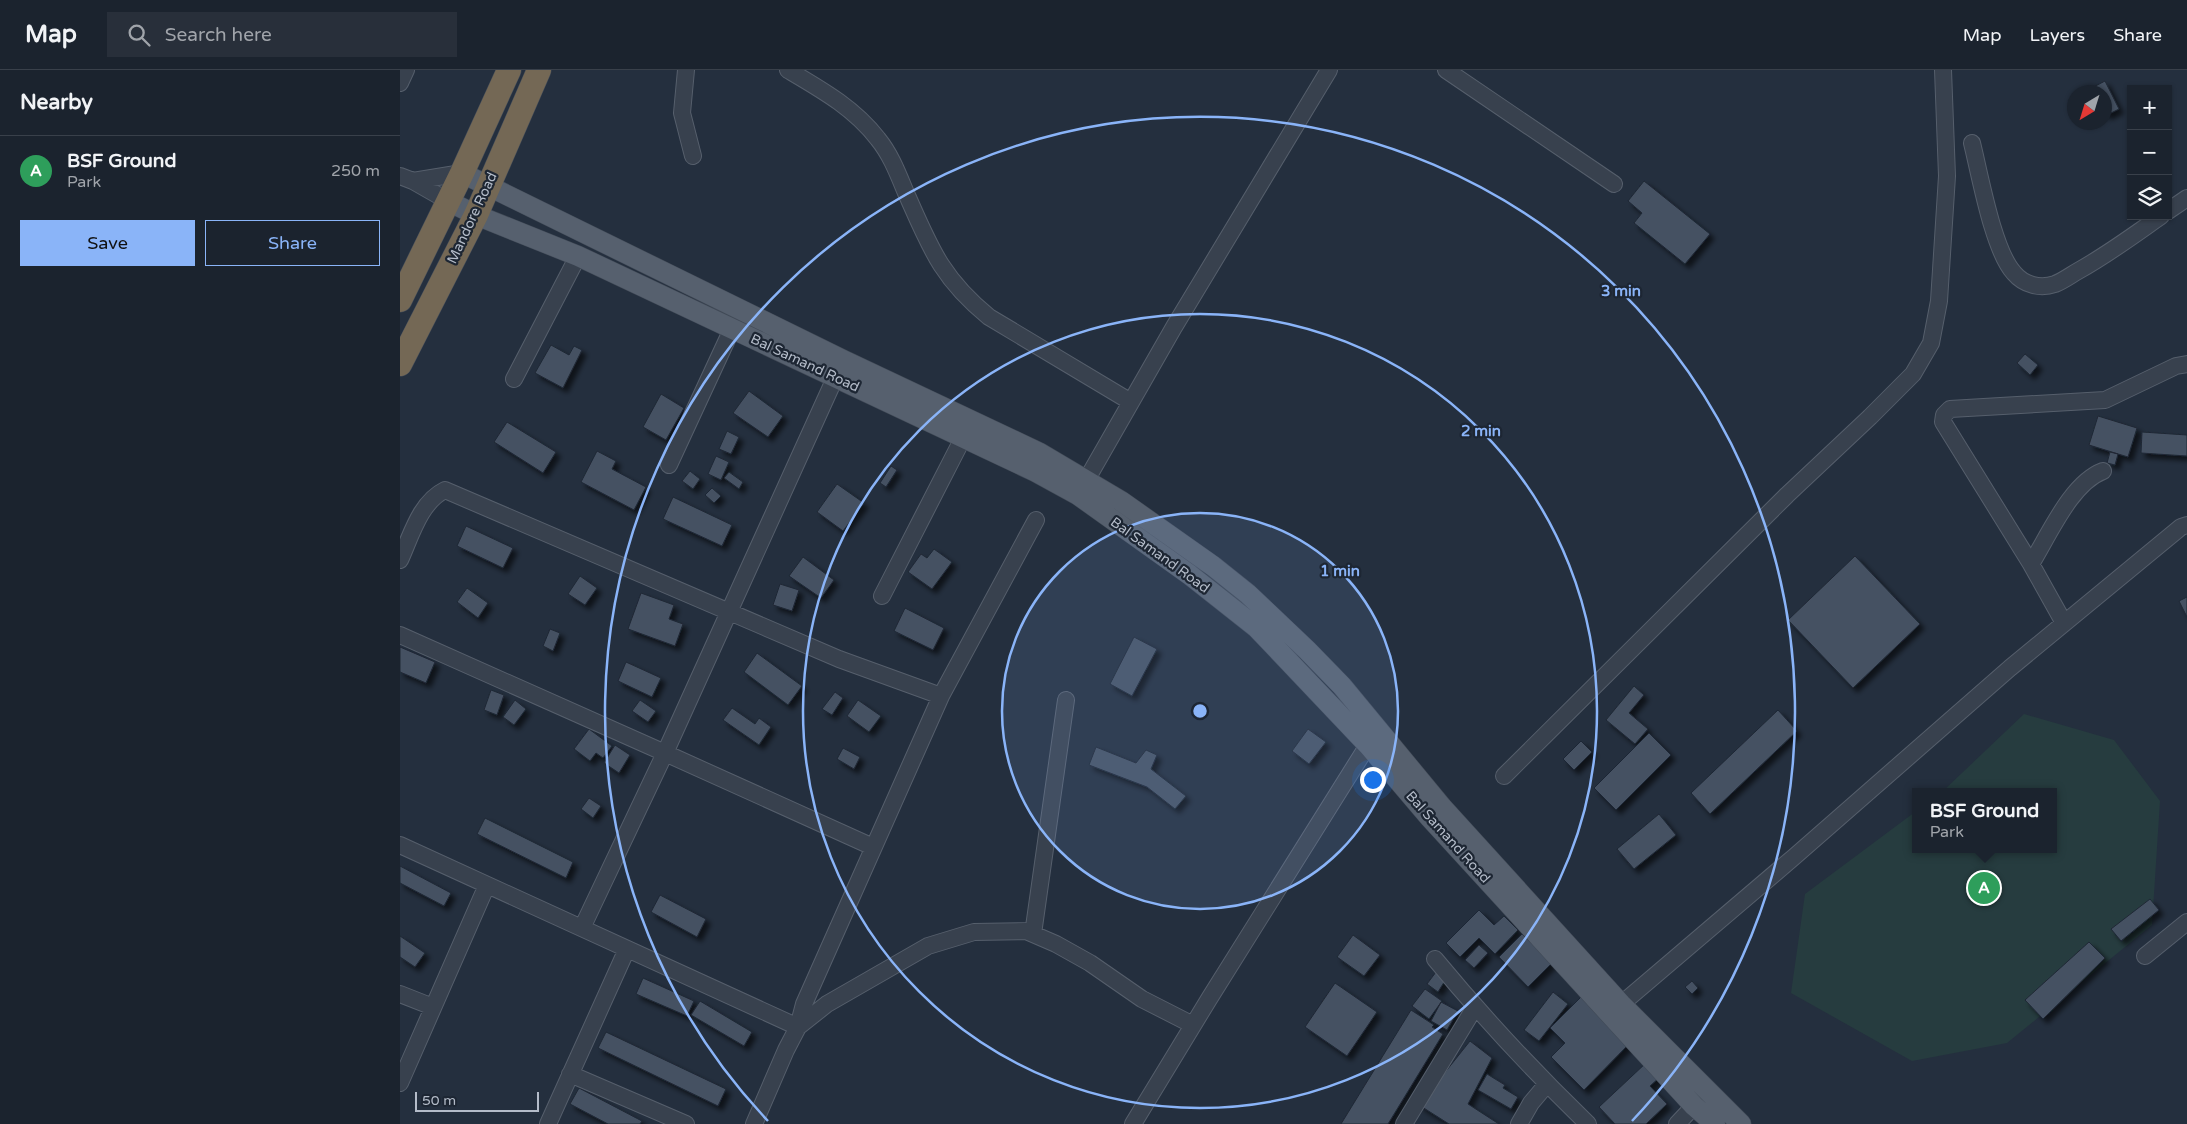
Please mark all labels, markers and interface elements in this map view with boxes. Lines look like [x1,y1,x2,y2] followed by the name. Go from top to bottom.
[107,12,457,57] search box
[25,20,77,49] text: Map
[125,21,153,49] icon: search
[165,24,272,46] text: Search here
[1963,24,2002,46] text: Map
[2030,24,2085,46] text: Layers
[2113,24,2162,46] text: Share
[2067,85,2112,130] north arrow
[2127,85,2172,220] map controls
[2127,85,2172,130] button: +
[20,90,93,115] text: Nearby
[2127,130,2172,175] button: −
[67,150,176,172] text: BSF Ground
[30,161,42,181] text: A
[331,161,380,181] text: 250 m
[443,169,501,267] street label: Mandore Road
[67,172,101,192] text: Park
[2127,175,2172,220] button: layers
[20,220,195,266] button: Save
[205,220,380,266] button: Share
[1601,282,1641,300] text: 3 min
[748,330,862,396] street label: Bal Samand Road
[1461,422,1501,440] text: 2 min
[1107,513,1213,597] street label: Bal Samand Road
[1320,562,1360,580] text: 1 min
[1191,702,1209,720] centre of rings
[1360,767,1386,793] your location
[1402,787,1494,887] street label: Bal Samand Road
[1912,788,2057,853] popup
[1930,800,2039,822] text: BSF Ground
[1930,822,1964,842] text: Park
[1968,869,2000,907] pin: A
[415,1089,539,1112] scale bar
[422,1092,456,1109] text: 50 m

